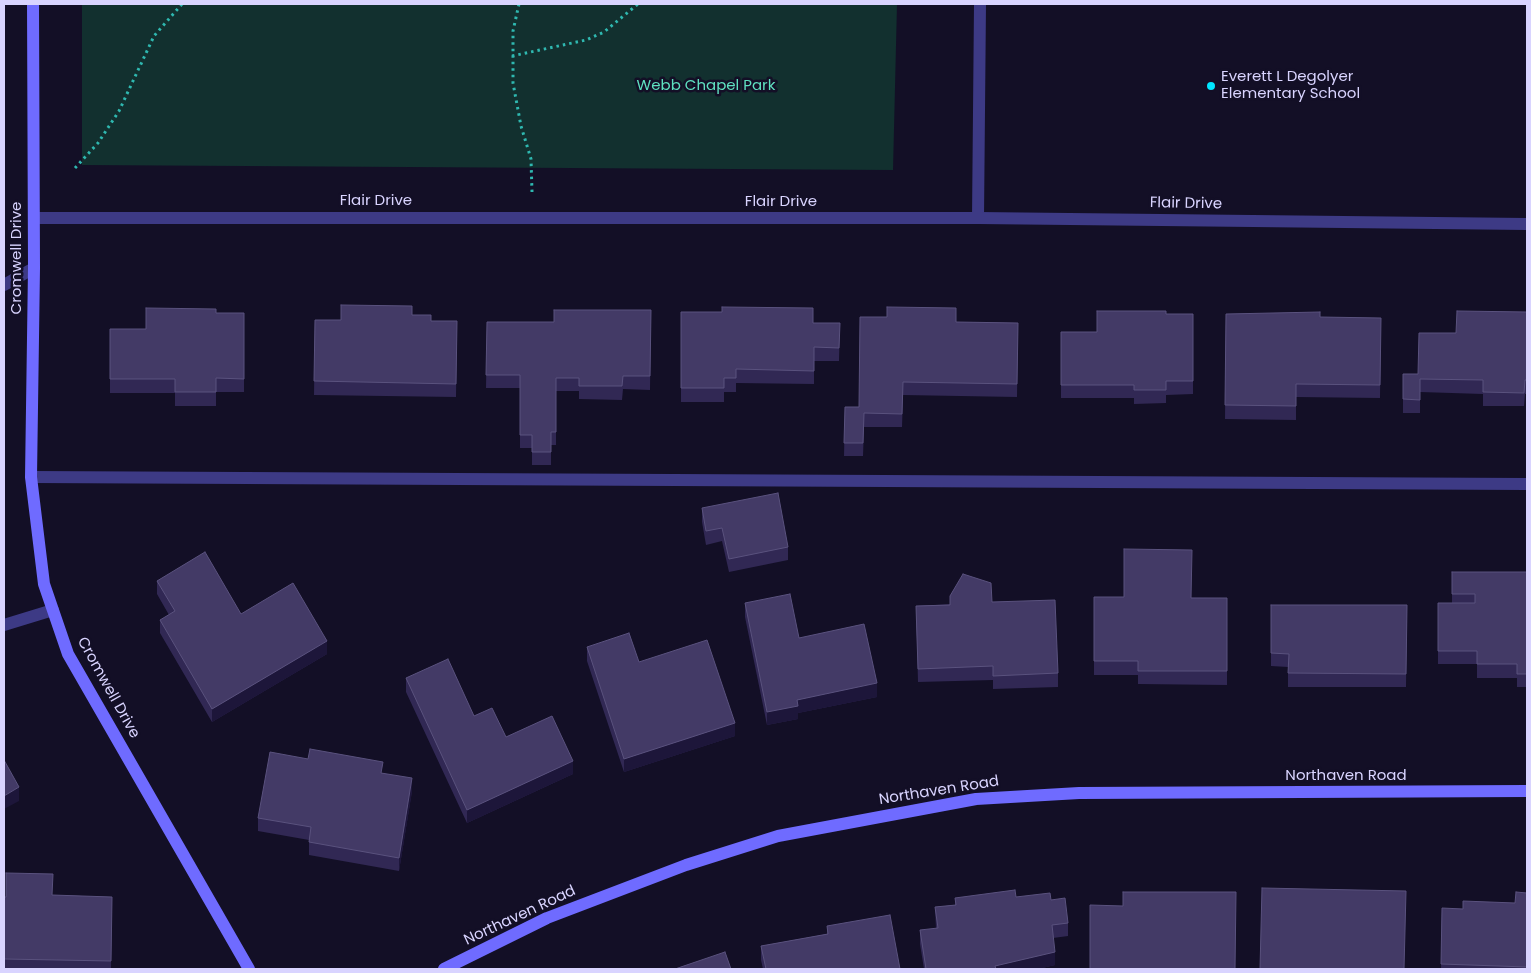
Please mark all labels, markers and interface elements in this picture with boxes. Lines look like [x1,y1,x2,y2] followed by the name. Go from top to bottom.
[1221,68,1360,103] place label: Everett L Degolyer Elementary School
[637,77,775,95] park label: Webb Chapel Park
[1205,80,1217,92] marker: Everett L Degolyer Elementary School
[340,192,412,210] street label: Flair Drive
[745,193,817,211] street label: Flair Drive
[1150,194,1222,214] street label: Flair Drive
[8,202,26,314] street label: Cromwell Drive
[73,634,143,742] street label: Cromwell Drive
[1285,767,1407,785] street label: Northaven Road
[878,773,1000,809] street label: Northaven Road
[461,882,579,950] street label: Northaven Road

